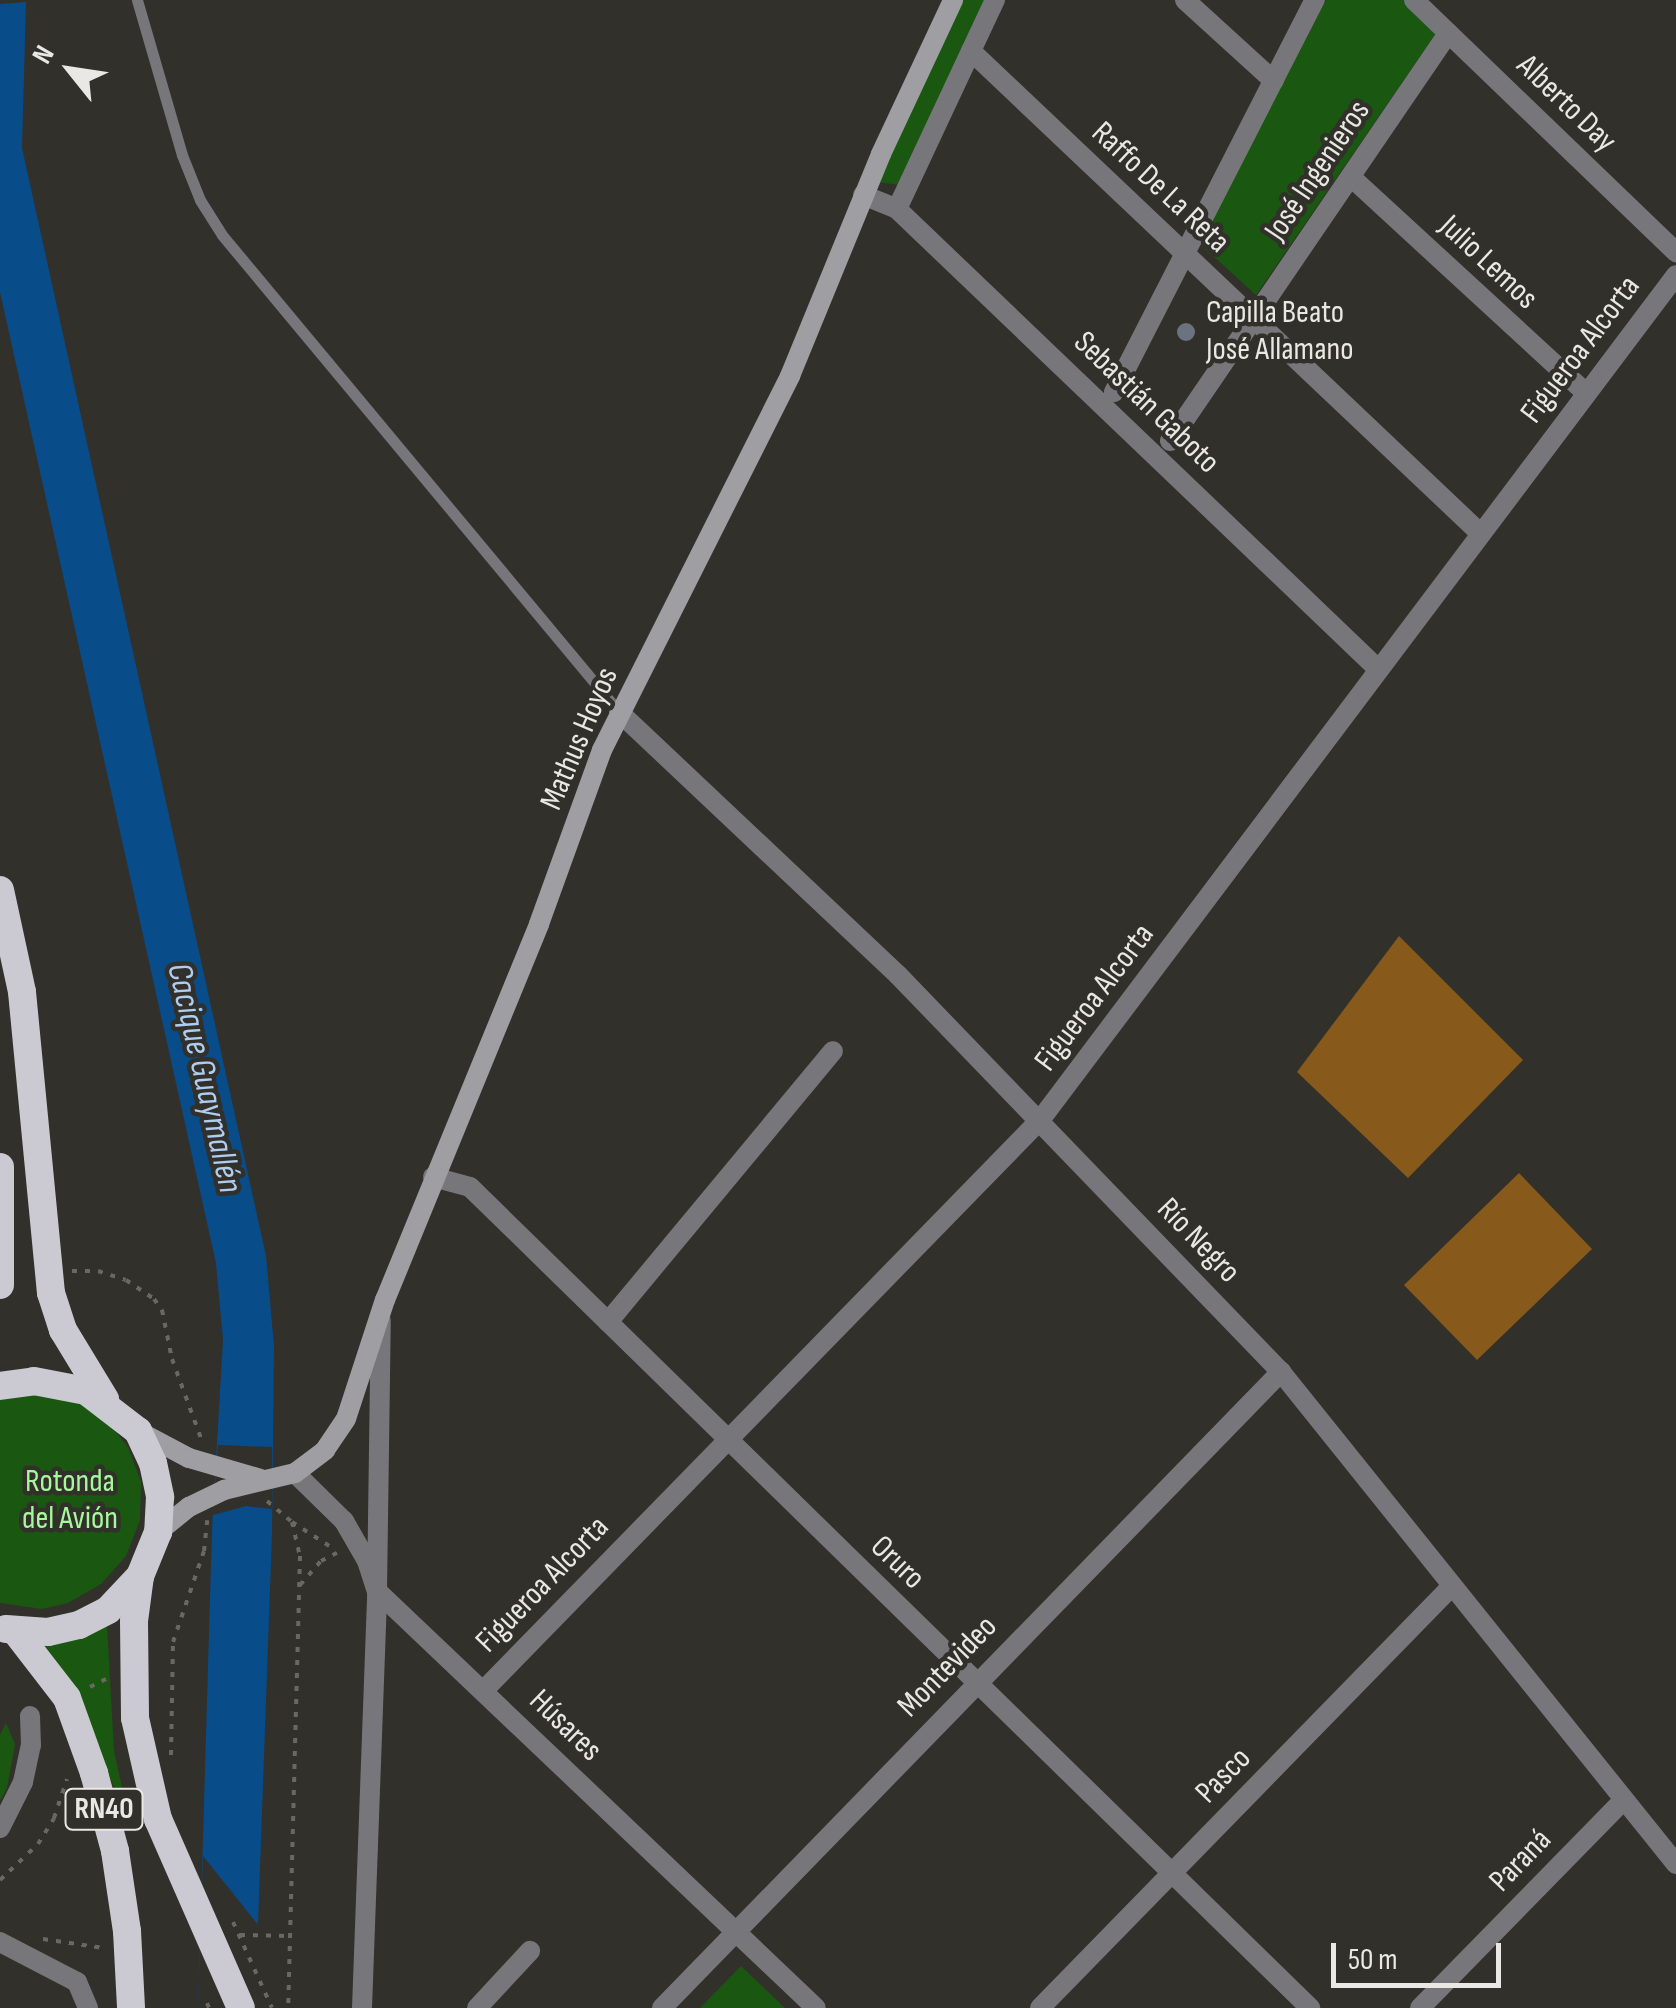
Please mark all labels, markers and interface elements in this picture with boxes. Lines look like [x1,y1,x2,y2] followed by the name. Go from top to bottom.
[20,20,120,120] north arrow
[26,40,62,69] text: N
[1508,47,1624,161] street label: Alberto Day
[1257,94,1379,248] street label: José Ingenieros
[1083,114,1237,262] street label: Raffo De La Reta
[1431,208,1545,318] street label: Julio Lemos
[1513,269,1649,431] street label: Figueroa Alcorta
[1206,295,1353,370] place label: Capilla Beato José Allamano
[1175,321,1197,343] marker: Capilla Beato José Allamano
[1065,324,1227,482] street label: Sebastián Gaboto
[533,662,627,816] street label: Mathus Hoyos
[1027,917,1163,1079] street label: Figueroa Alcorta
[157,959,251,1197] water label: Cacique Guaymallén
[1148,1191,1248,1291] street label: Río Negro
[22,1464,118,1539] park label: Rotonda del Avión
[469,1509,617,1661] street label: Figueroa Alcorta
[862,1528,932,1598] street label: Oruro
[890,1608,1006,1726] street label: Montevideo
[521,1682,609,1770] street label: Húsares
[1188,1740,1260,1812] street label: Pasco
[64,1784,144,1834] road number: RN40
[1482,1822,1560,1900] street label: Paraná
[1336,1923,1506,1985] scale bar
[1348,1942,1397,1978] text: 50 m

